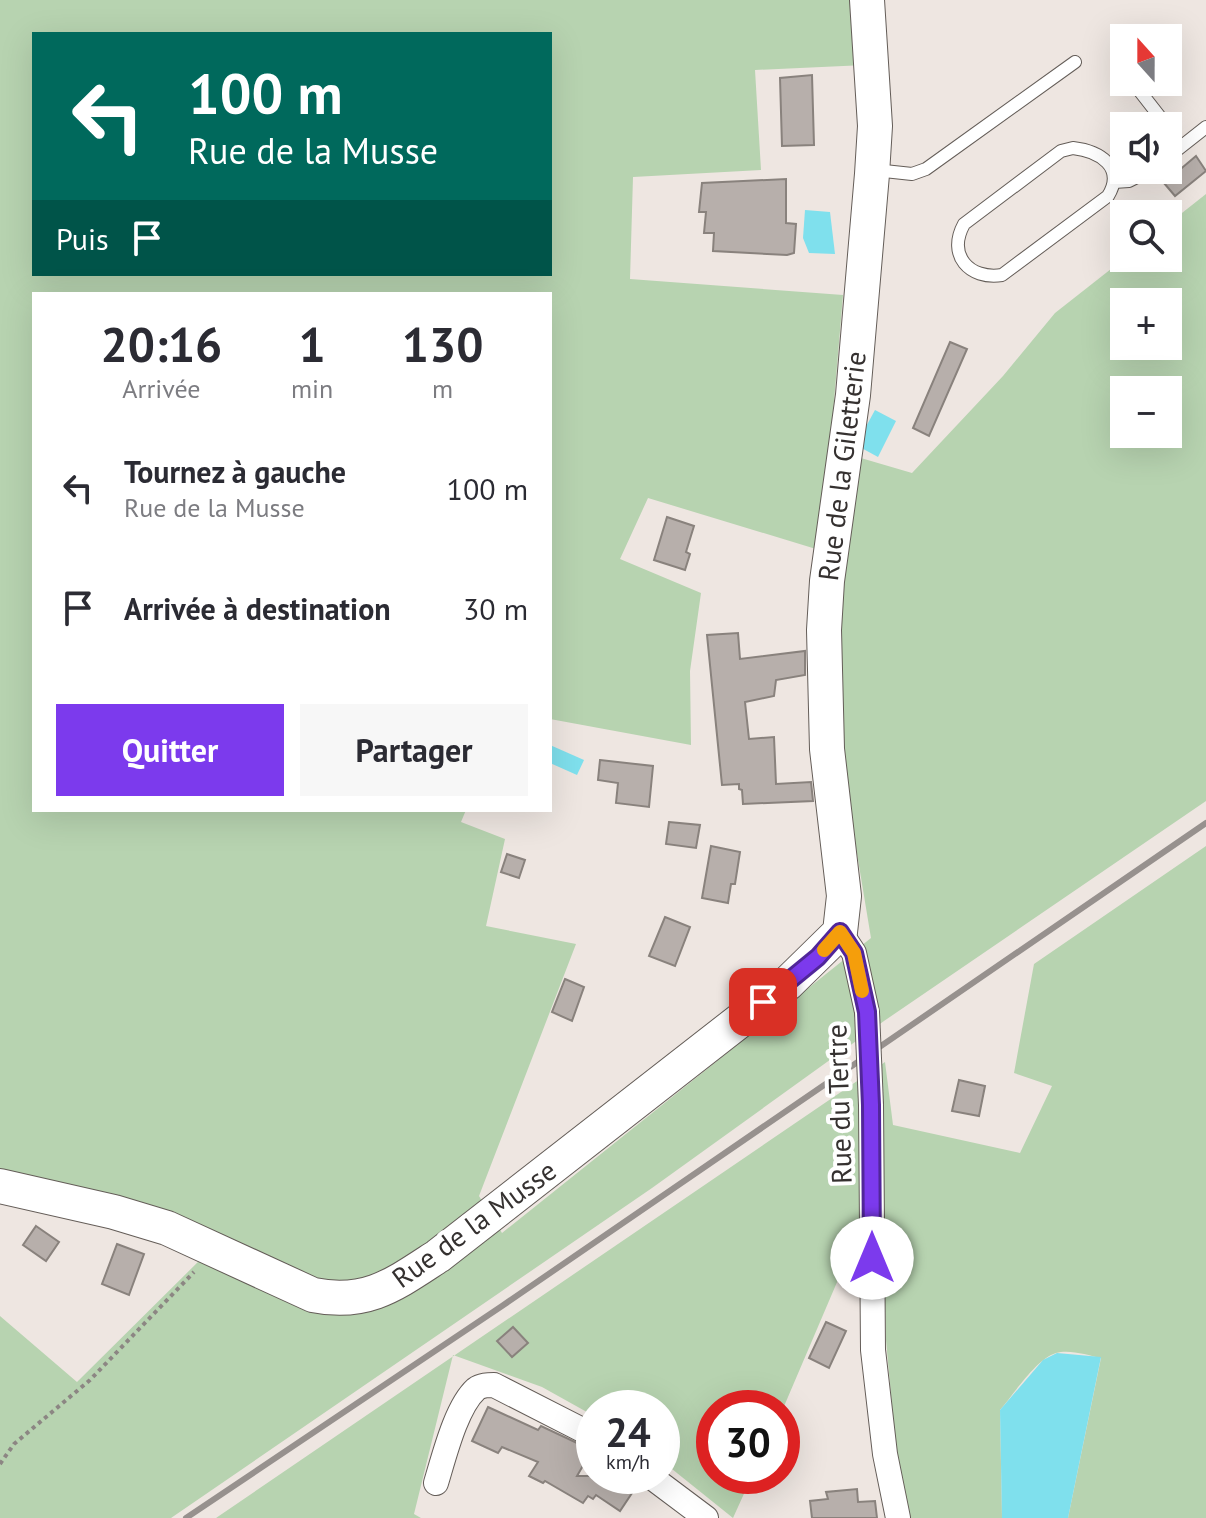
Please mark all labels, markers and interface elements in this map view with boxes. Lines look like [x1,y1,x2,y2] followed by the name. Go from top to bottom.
[1110,24,1182,96] north arrow
[1110,24,1182,448] map controls
[188,57,343,129] text: 100 m
[56,64,160,168] icon: left
[1110,112,1182,184] button: sound
[188,127,438,174] text: Rue de la Musse
[1110,200,1182,272] button: search
[125,216,169,260] icon: arrive
[56,219,109,258] text: Puis
[1110,288,1182,360] button: +
[101,313,222,375] text: 20:16
[298,313,326,375] text: 1
[402,313,483,375] text: 130
[809,349,874,583] street label: Rue de la Giletterie
[122,372,201,405] text: Arrivée
[291,372,333,405] text: min
[432,372,453,405] text: m
[1110,376,1182,448] button: −
[124,452,346,491] text: Tournez à gauche
[56,466,100,510] icon: left
[447,469,528,508] text: 100 m
[124,491,305,524] text: Rue de la Musse
[56,586,100,630] icon: arrive
[124,589,391,628] text: Arrivée à destination
[463,589,528,628] text: 30 m
[56,704,284,796] button: Quitter
[300,704,528,796] button: Partager
[729,968,797,1036] pin
[741,980,785,1024] icon: arrive
[817,1024,860,1184] street label: Rue du Tertre
[384,1151,563,1296] street label: Rue de la Musse
[830,1216,914,1300] position arrow
[696,1390,800,1494] speed limit sign: 30
[605,1406,651,1458] text: 24
[606,1449,650,1475] text: km/h

